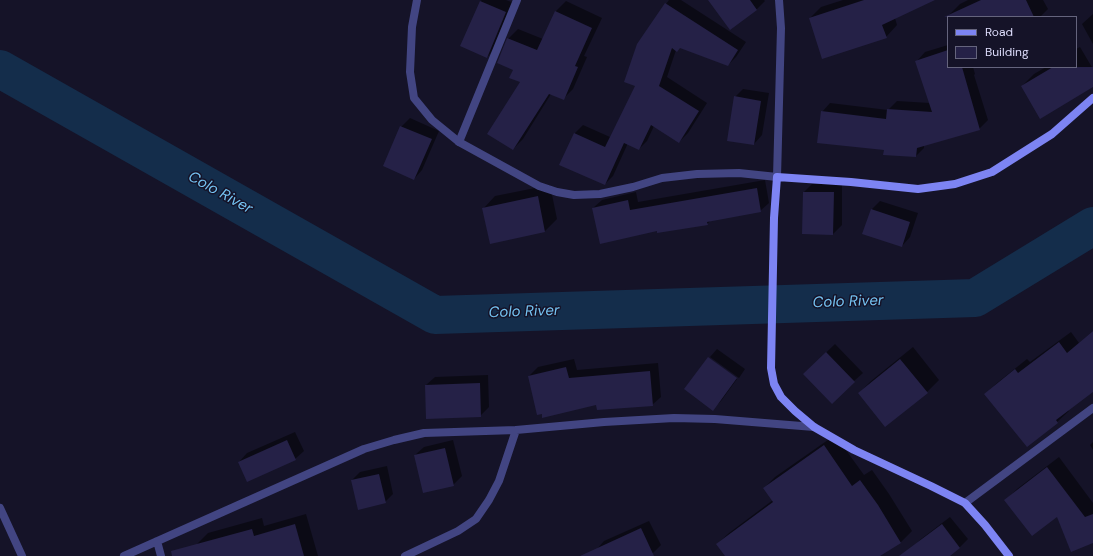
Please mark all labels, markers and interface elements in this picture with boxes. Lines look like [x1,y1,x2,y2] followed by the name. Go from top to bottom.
[947,16,1077,68] legend
[985,24,1013,40] text: Road
[985,44,1029,60] text: Building
[185,168,255,218] water label: Colo River
[812,292,884,312] water label: Colo River
[488,302,560,322] water label: Colo River

